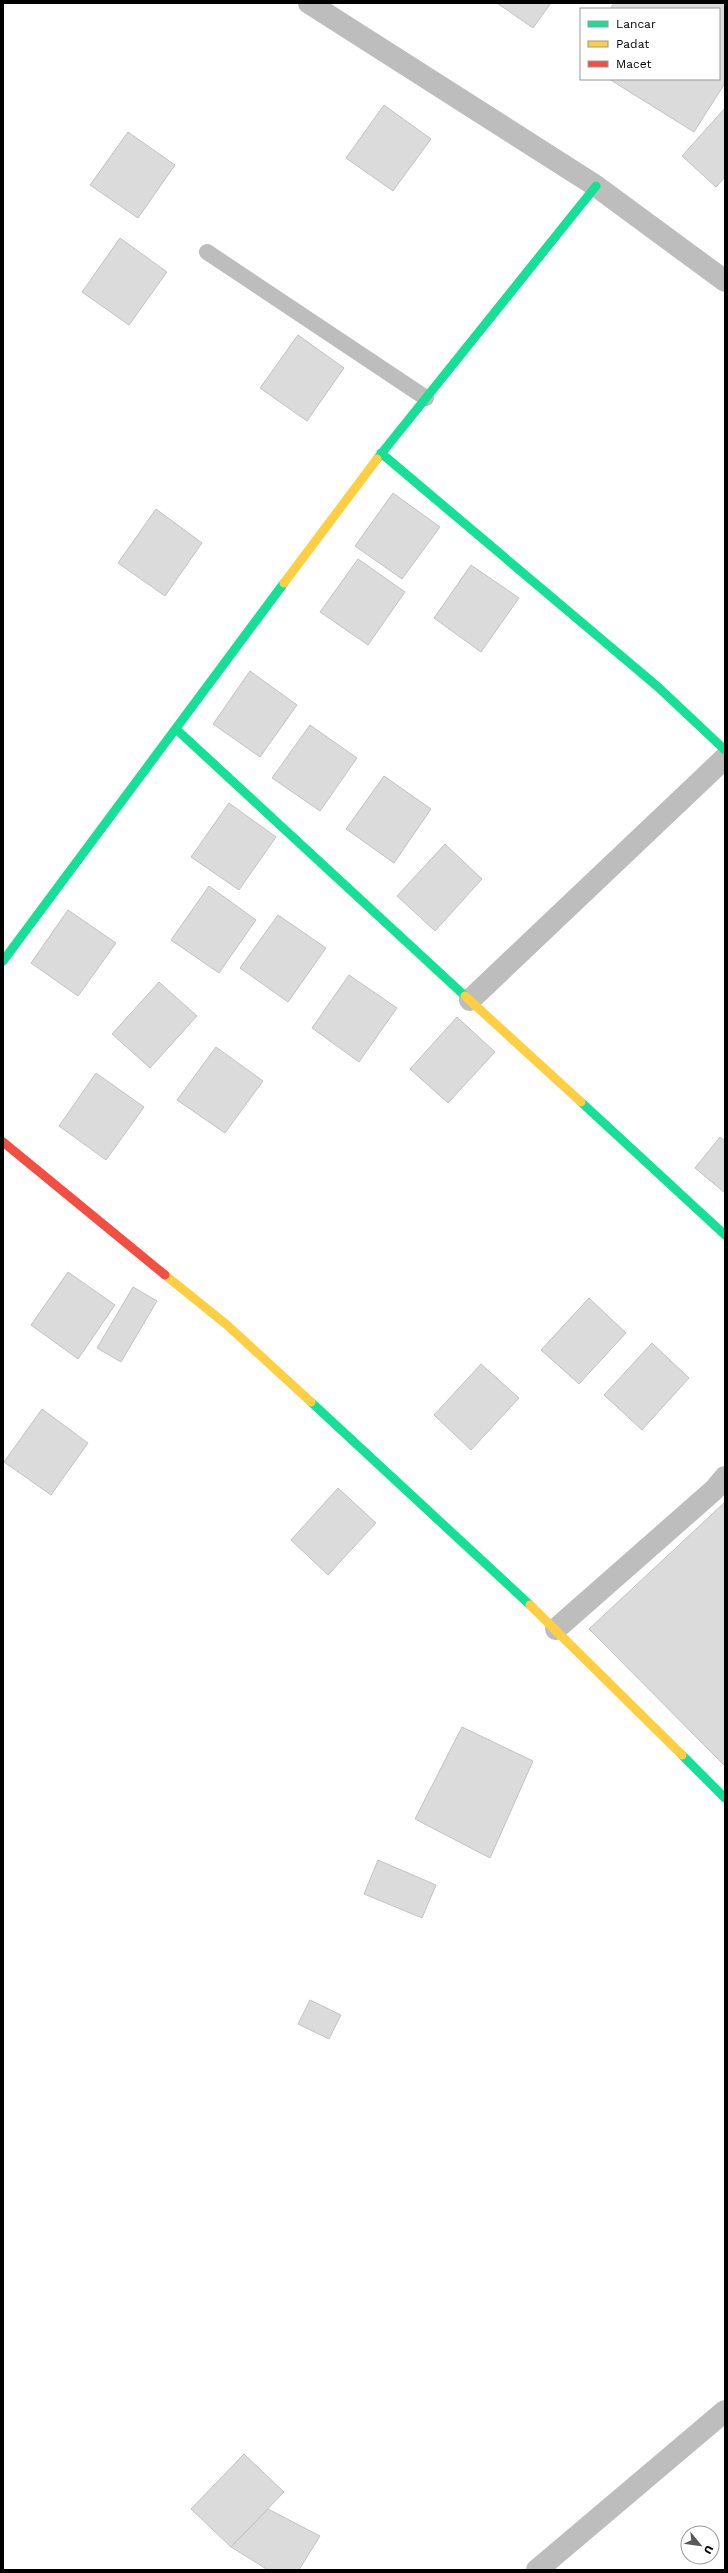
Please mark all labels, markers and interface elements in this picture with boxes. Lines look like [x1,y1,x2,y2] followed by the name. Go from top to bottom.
[580,8,720,80] legend
[616,17,656,31] text: Lancar
[616,37,649,51] text: Padat
[616,57,651,71] text: Macet
[680,2525,720,2565] north arrow
[701,2543,716,2556] text: U

